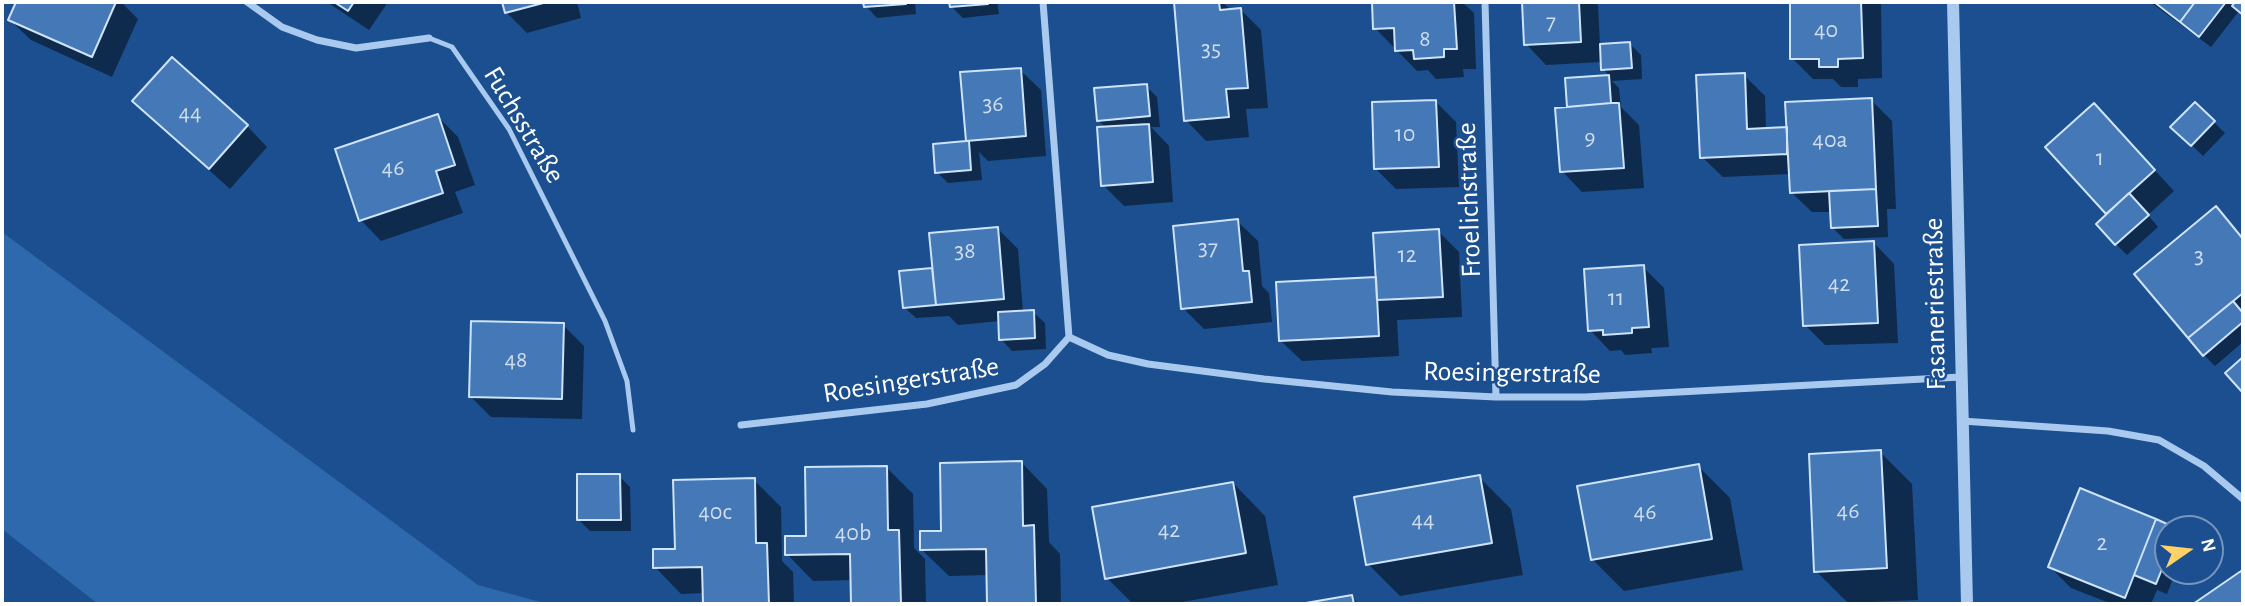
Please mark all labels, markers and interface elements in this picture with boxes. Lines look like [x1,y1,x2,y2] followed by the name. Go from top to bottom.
[1546,8,1556,36] house number: 7
[1814,16,1838,44] house number: 40
[1419,25,1431,53] house number: 8
[1201,35,1221,63] house number: 35
[476,61,572,189] street label: Fuchsstraße
[982,90,1004,118] house number: 36
[178,99,202,127] house number: 44
[1395,120,1415,148] house number: 10
[1450,122,1488,278] street label: Froelichstraße
[1584,124,1596,152] house number: 9
[1812,126,1848,154] house number: 40a
[2096,144,2104,172] house number: 1
[382,154,404,182] house number: 46
[1917,217,1953,391] street label: Fasaneriestraße
[1198,234,1218,262] house number: 37
[954,237,976,265] house number: 38
[1397,241,1417,269] house number: 12
[2194,242,2204,270] house number: 3
[1828,270,1850,298] house number: 42
[1608,284,1624,312] house number: 11
[505,346,527,374] house number: 48
[821,350,1001,410] street label: Roesingerstraße
[1423,355,1601,391] street label: Roesingerstraße
[1837,497,1859,525] house number: 46
[698,498,732,526] house number: 40c
[1634,498,1656,526] house number: 46
[1411,506,1435,534] house number: 44
[2154,515,2224,585] north arrow
[1158,516,1180,544] house number: 42
[835,519,871,547] house number: 40b
[2097,529,2107,557] house number: 2
[2197,537,2219,554] text: N

